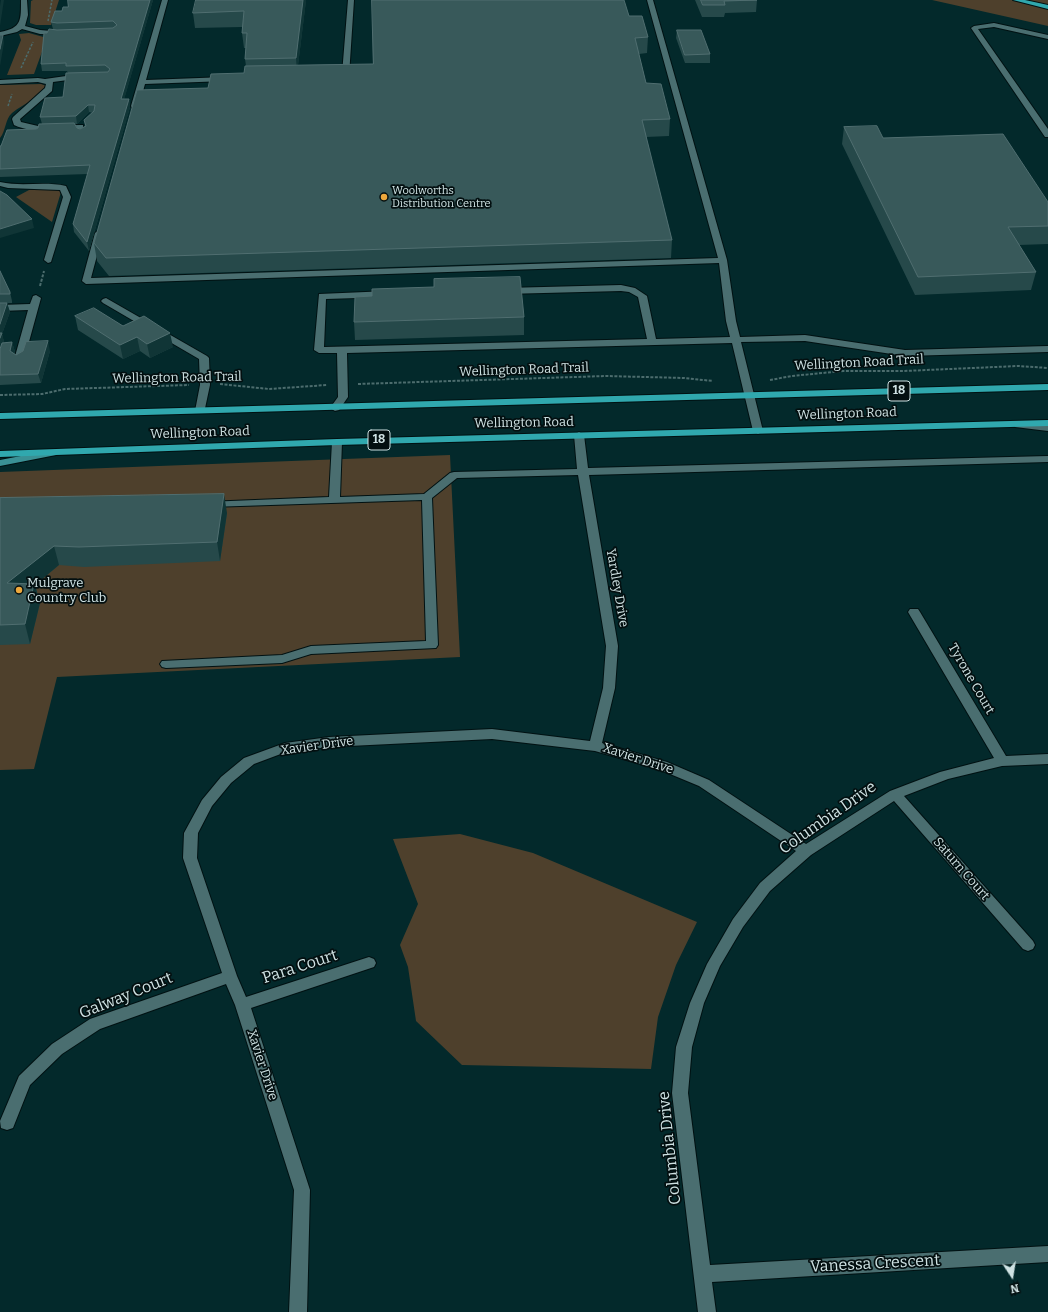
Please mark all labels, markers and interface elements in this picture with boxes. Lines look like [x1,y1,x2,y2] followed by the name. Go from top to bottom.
[392,184,491,210] place label: Woolworths Distribution Centre
[379,192,389,202] marker: Woolworths Distribution Centre
[794,352,924,374] street label: Wellington Road Trail
[459,360,589,380] street label: Wellington Road Trail
[112,369,242,387] street label: Wellington Road Trail
[888,381,910,401] road number: 18
[797,404,897,424] street label: Wellington Road
[474,414,574,432] street label: Wellington Road
[150,423,250,443] street label: Wellington Road
[368,430,390,450] road number: 18
[602,547,632,629] street label: Yardley Drive
[27,575,106,606] place label: Mulgrave Country Club
[14,585,24,595] marker: Mulgrave Country Club
[944,641,998,717] street label: Tyrone Court
[280,733,354,759] street label: Xavier Drive
[601,740,675,778] street label: Xavier Drive
[776,777,880,859] street label: Columbia Drive
[930,835,992,903] street label: Saturn Court
[260,946,340,988] street label: Para Court
[77,969,175,1023] street label: Galway Court
[243,1028,281,1102] street label: Xavier Drive
[654,1090,686,1206] street label: Columbia Drive
[810,1251,940,1277] street label: Vanessa Crescent
[992,1256,1032,1296] north arrow
[1009,1281,1020,1295] text: N

